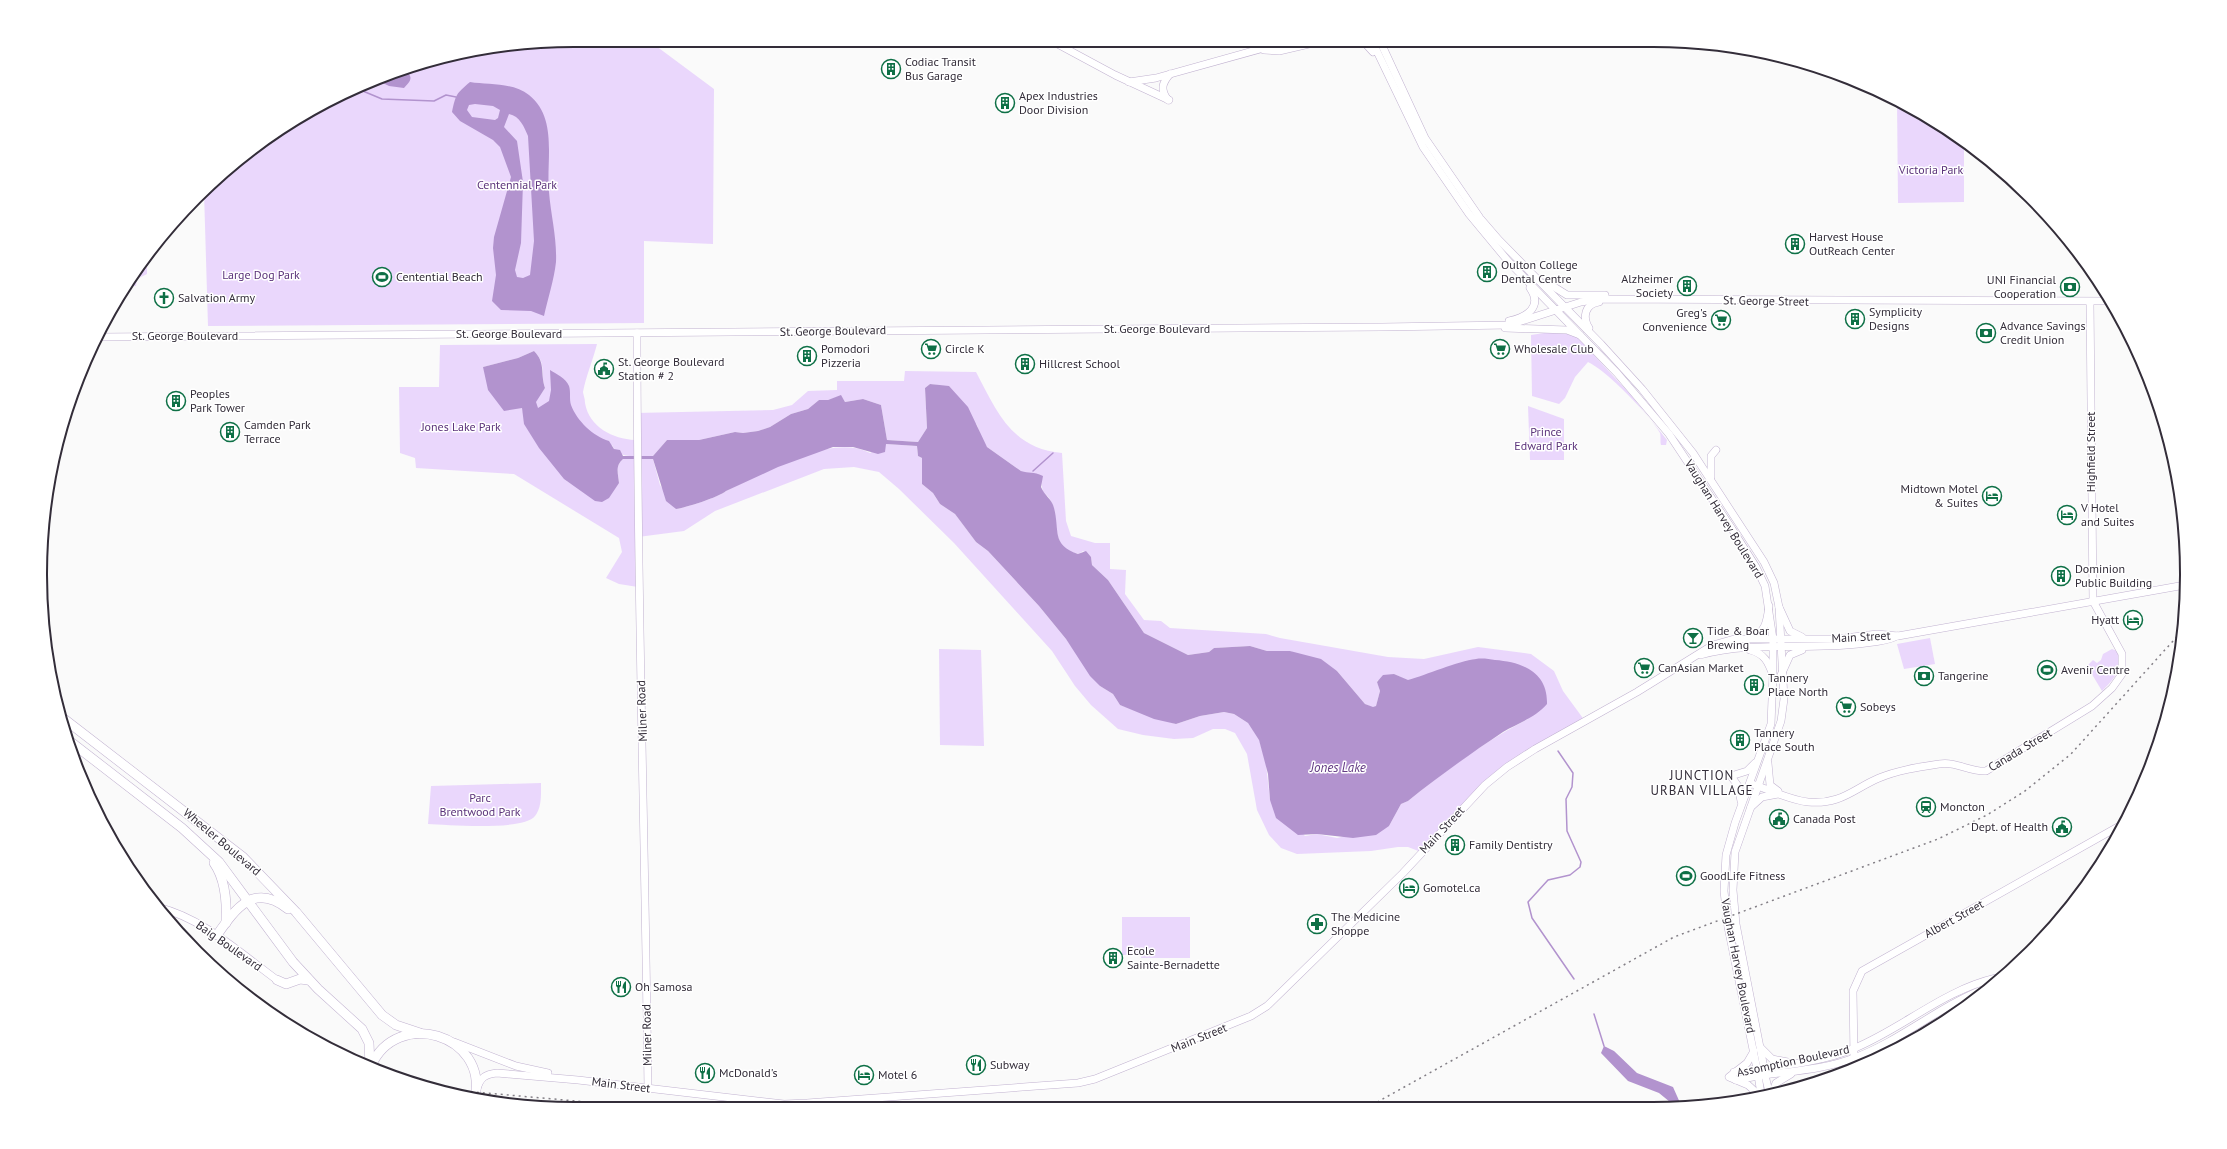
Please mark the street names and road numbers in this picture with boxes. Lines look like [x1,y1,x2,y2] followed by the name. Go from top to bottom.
[1723,292,1809,309] street label: St. George Street
[1104,321,1210,336] street label: St. George Boulevard
[780,322,886,339] street label: St. George Boulevard
[456,326,562,341] street label: St. George Boulevard
[132,328,238,343] street label: St. George Boulevard
[2083,412,2098,492] street label: Highfield Street
[1681,456,1767,581] street label: Vaughan Harvey Boulevard
[1831,627,1891,646] street label: Main Street
[633,680,650,742] street label: Milner Road
[1985,725,2054,774] street label: Canada Street
[1416,803,1467,856] street label: Main Street
[180,805,264,879] street label: Wheeler Boulevard
[1718,896,1759,1034] street label: Vaughan Harvey Boulevard
[1921,896,1986,941] street label: Albert Street
[193,917,265,974] street label: Baig Boulevard
[638,1004,655,1066] street label: Milner Road
[1169,1020,1229,1056] street label: Main Street
[1735,1041,1851,1080] street label: Assomption Boulevard
[591,1073,651,1096] street label: Main Street

